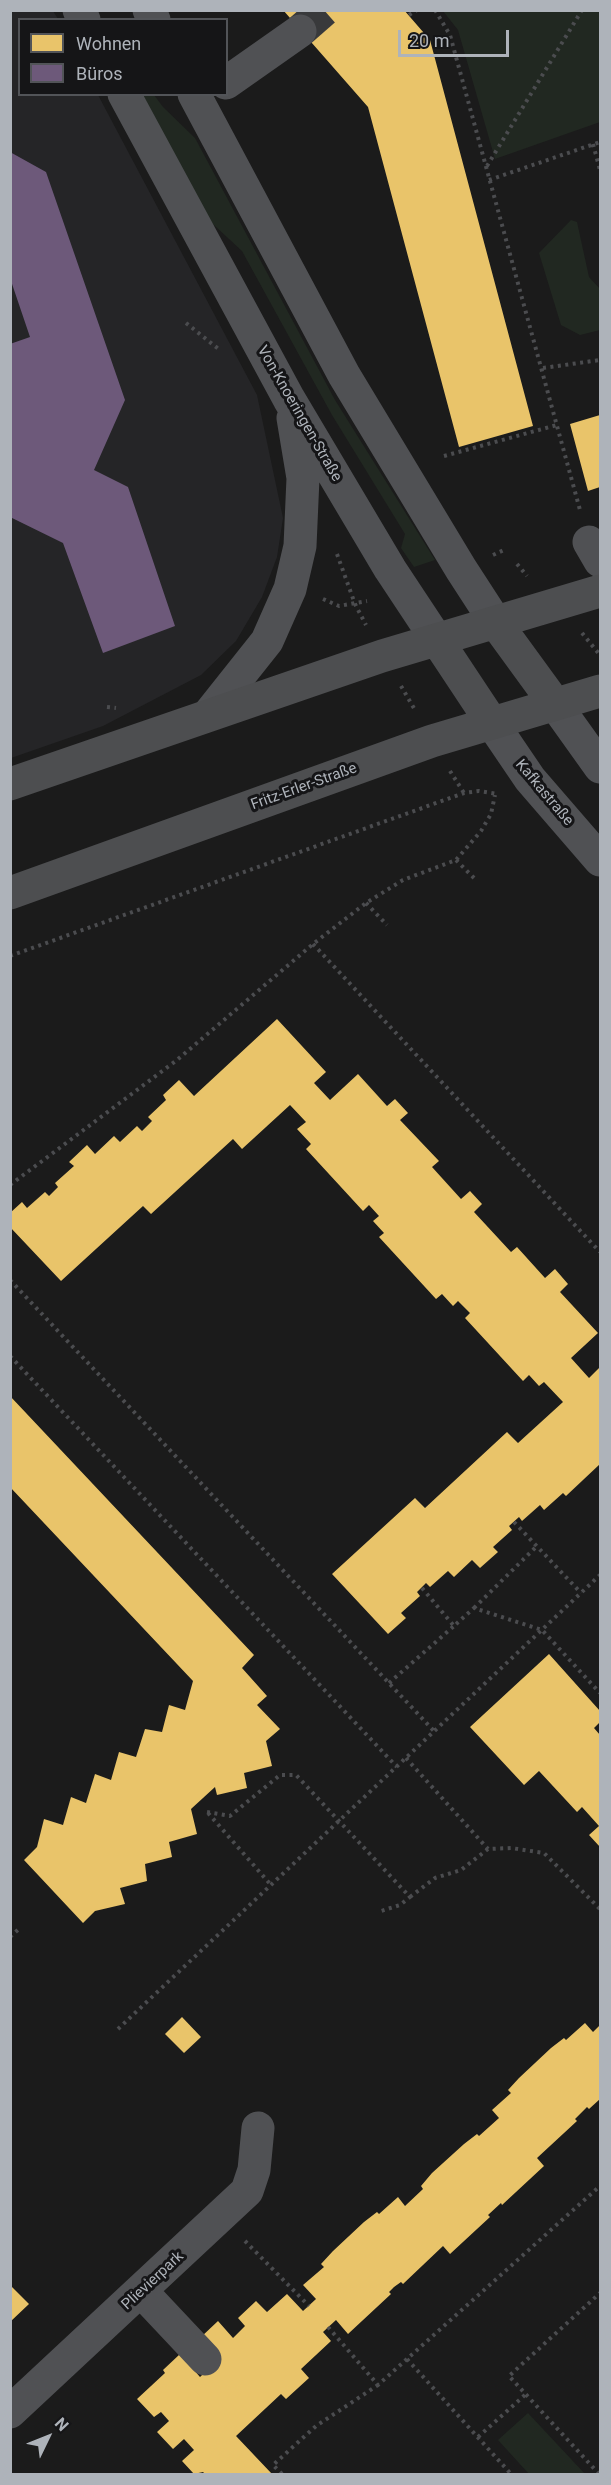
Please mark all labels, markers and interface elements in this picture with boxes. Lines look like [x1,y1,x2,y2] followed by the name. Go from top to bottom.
[18,18,228,96] legend
[401,18,512,56] scale bar
[409,30,449,51] text: 20 m
[76,33,141,54] text: Wohnen
[76,63,123,84] text: Büros
[253,343,345,485] street label: Von-Knoeringen-Straße
[511,756,577,830] street label: Kafkastraße
[249,759,359,815] street label: Fritz-Erler-Straße
[118,2248,188,2314] street label: Plievierpark
[18,2407,78,2467] north arrow
[51,2414,72,2435] text: N

